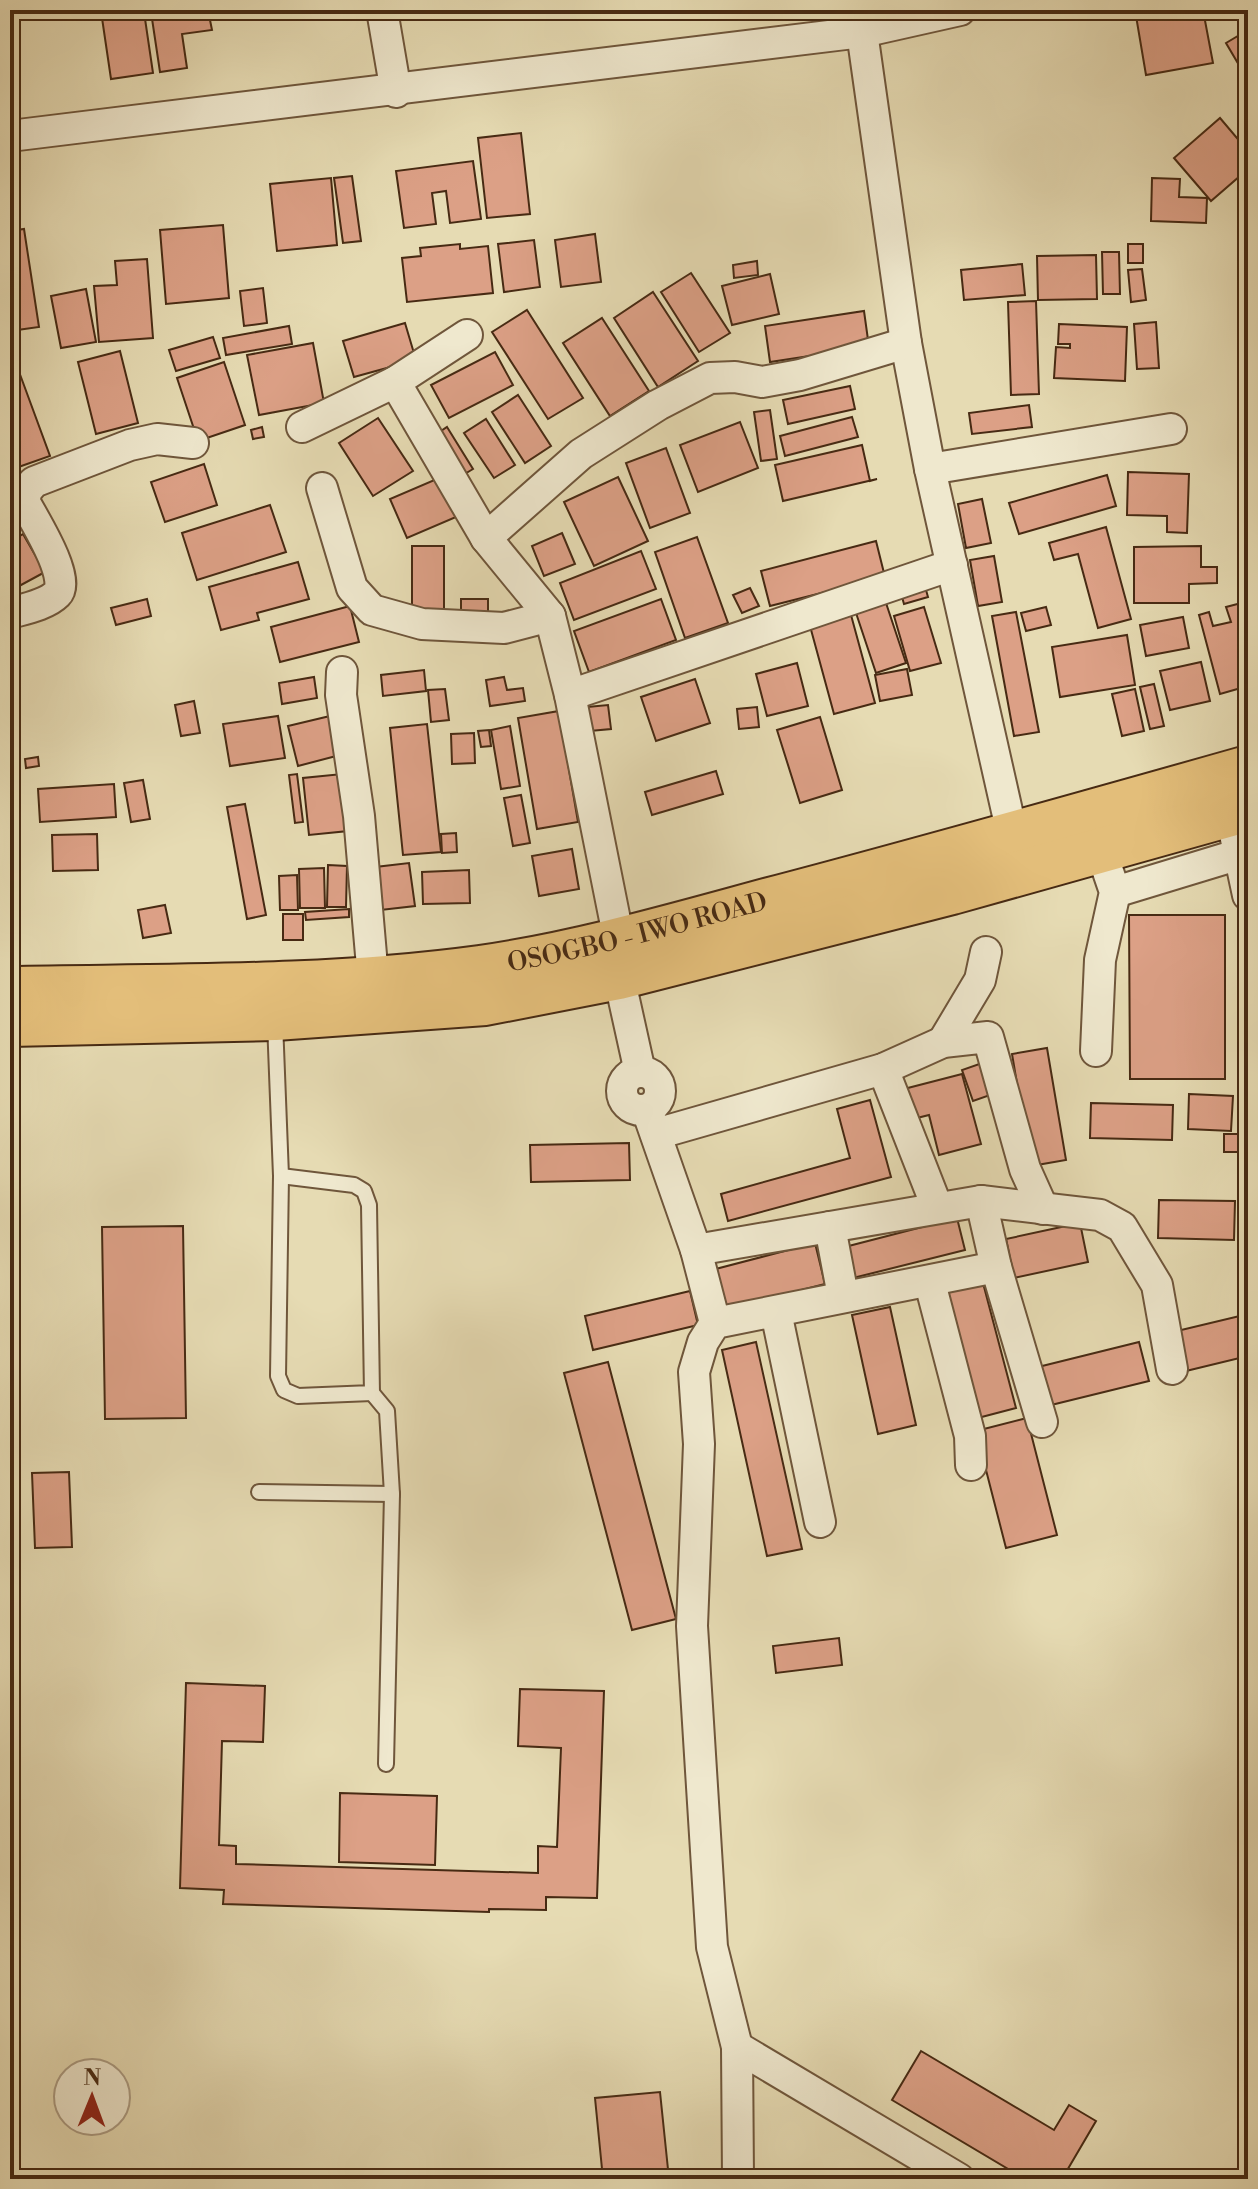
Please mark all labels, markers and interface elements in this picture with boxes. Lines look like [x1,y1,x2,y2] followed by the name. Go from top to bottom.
[505,885,771,980] street label: OSOGBO - IWO ROAD
[52,2057,132,2137] north arrow
[83,2065,102,2092] text: N

